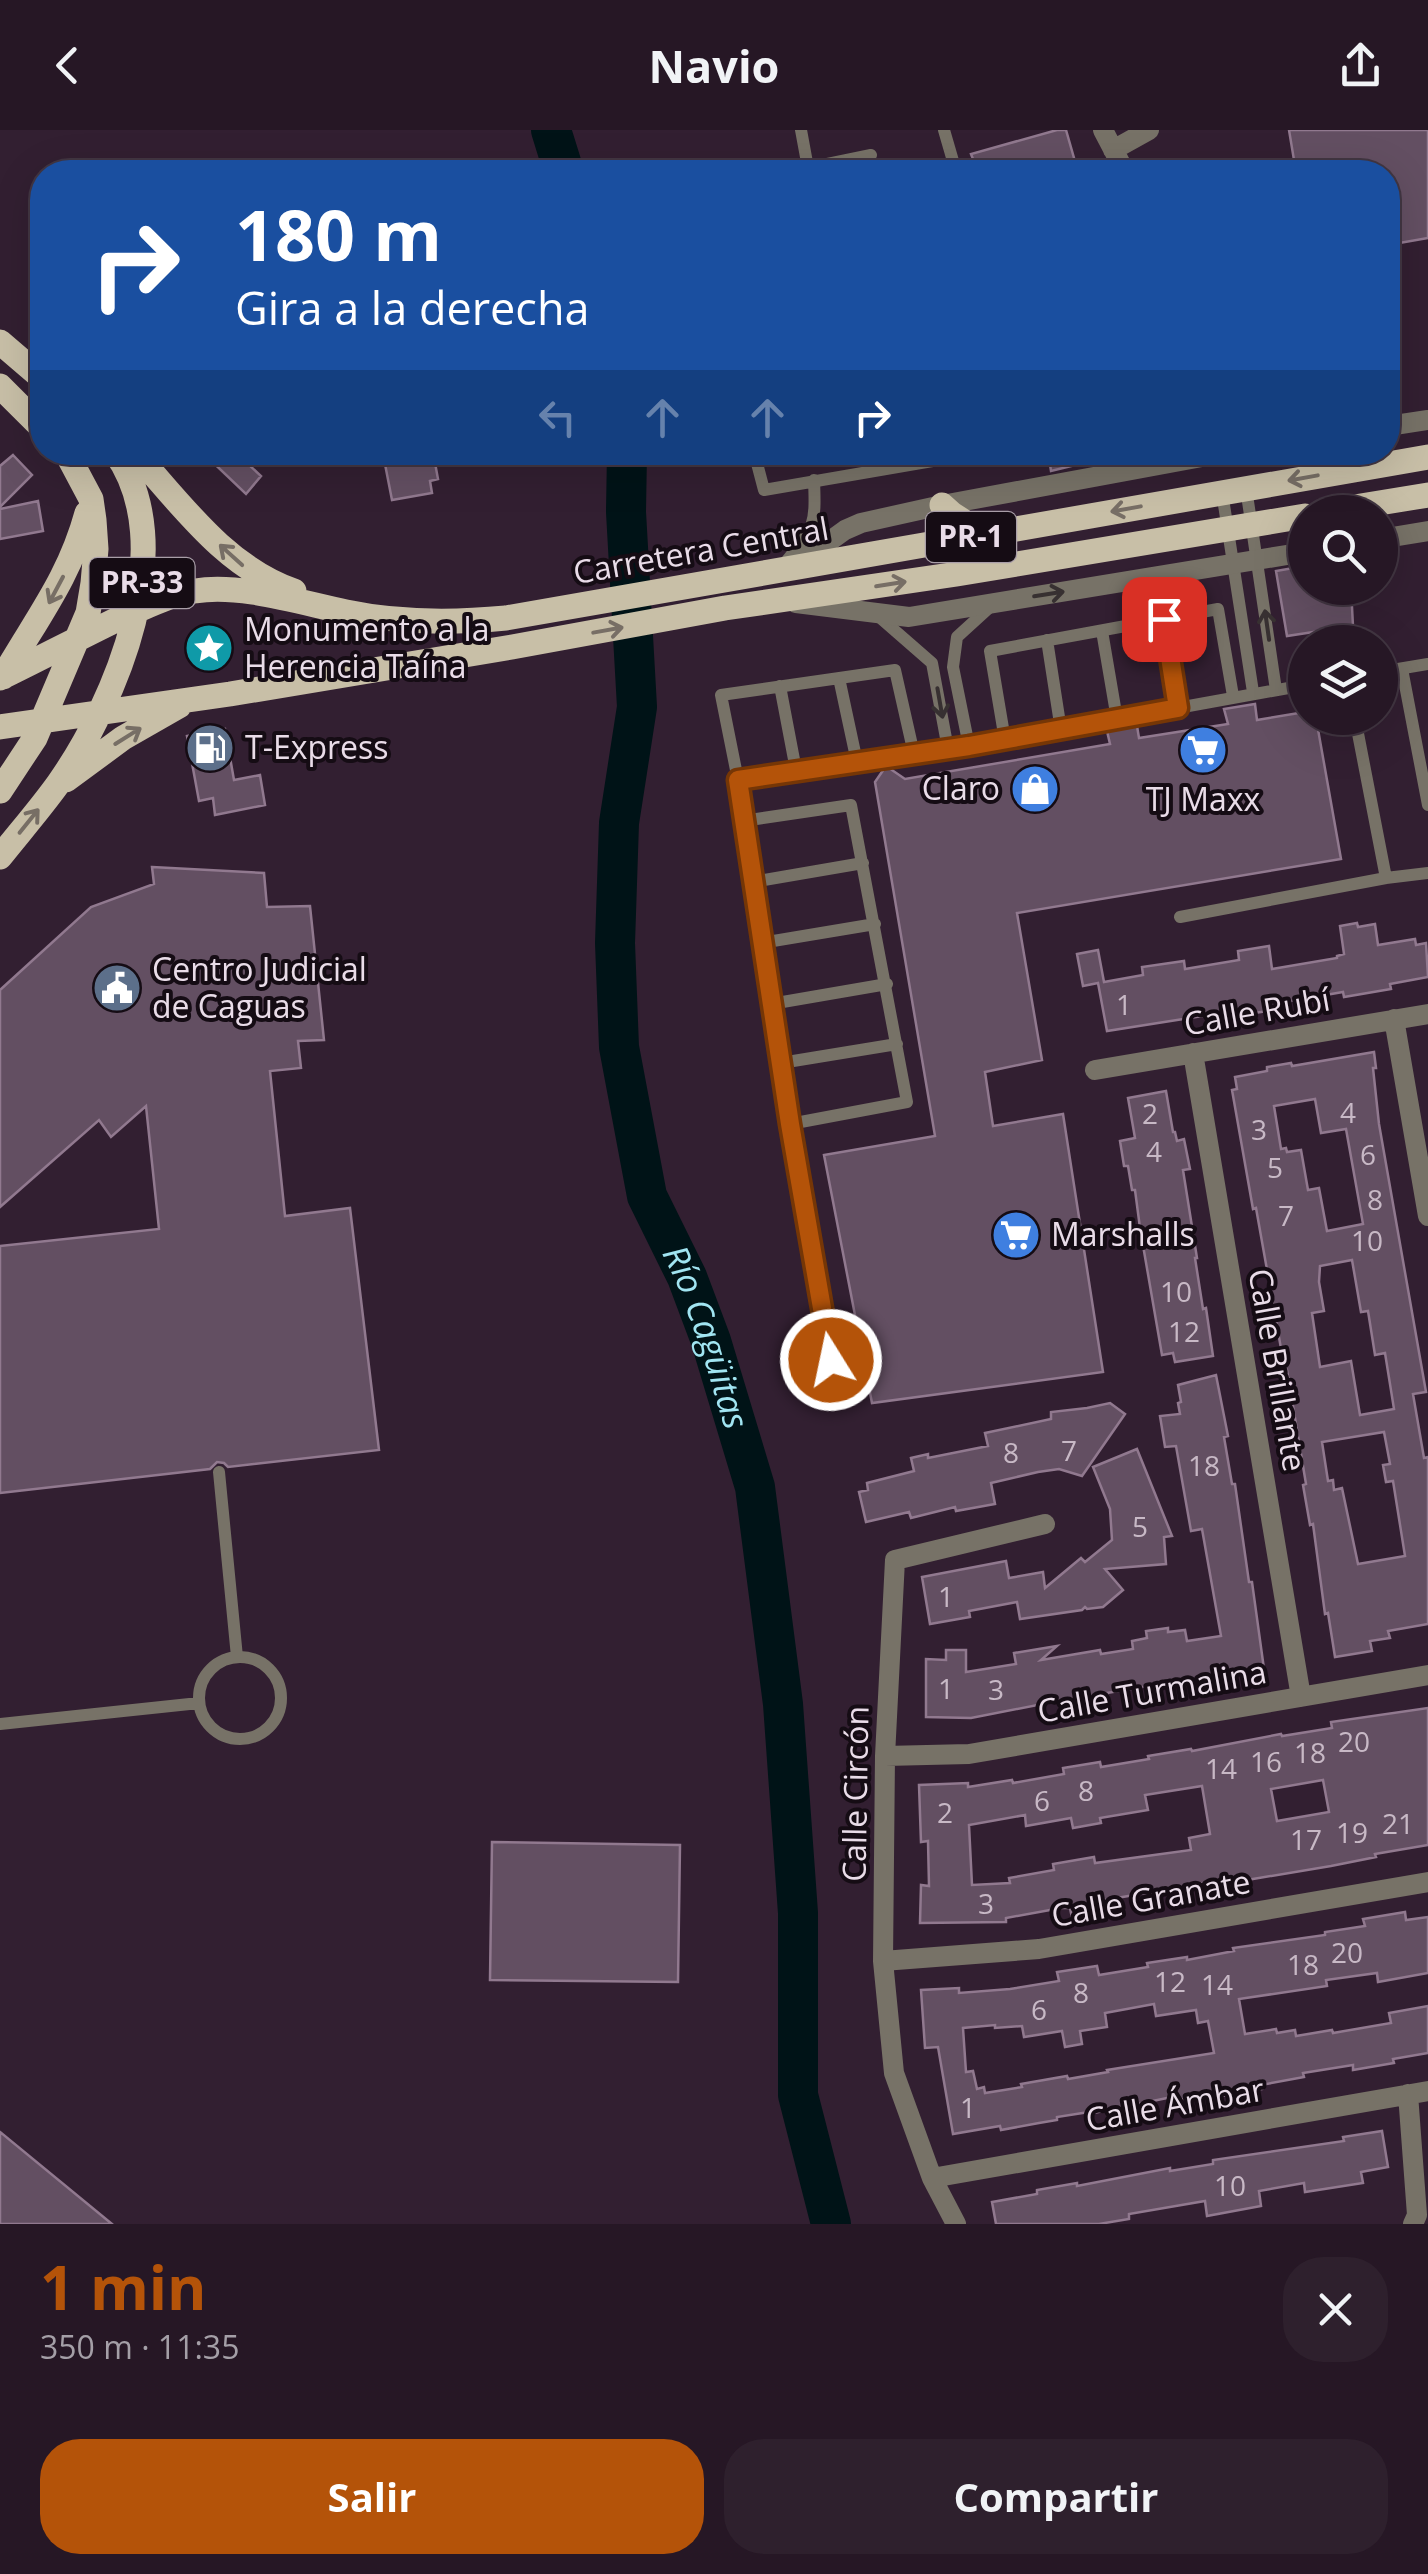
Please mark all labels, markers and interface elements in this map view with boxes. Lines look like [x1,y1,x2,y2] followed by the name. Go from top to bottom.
[649,35,779,96] text: Navio
[40,38,95,93] icon: back
[1333,38,1388,93] icon: share
[235,186,442,282] text: 180 m
[70,200,200,330] icon: right
[235,277,590,338] text: Gira a la derecha
[530,390,585,445] icon: left
[635,390,690,445] icon: ahead
[740,390,795,445] icon: ahead
[845,390,900,445] icon: right
[1287,469,1319,488] one-way arrow
[1288,495,1398,735] map controls
[1288,495,1398,605] button: search
[1111,500,1143,519] one-way arrow
[570,506,832,593] street label: Carretera Central
[926,512,1016,562] road number: PR-1
[219,544,245,566] one-way arrow
[90,558,194,608] road number: PR-33
[46,574,65,604] one-way arrow
[874,574,907,592] one-way arrow
[1122,577,1207,662] pin
[1032,584,1065,603] one-way arrow
[1137,592,1192,647] icon: arrive
[244,607,489,687] place label: Monumento a la Herencia Taína
[1257,609,1275,641] one-way arrow
[591,620,624,639] one-way arrow
[183,622,235,674] place icon: Monumento a la Herencia Taína
[1288,625,1398,735] button: layers
[931,686,950,718] one-way arrow
[184,722,236,774] fuel station icon: T-Express
[1177,724,1229,776] supermarket icon: TJ Maxx
[245,725,389,768] place label: T-Express
[113,726,142,746] one-way arrow
[1009,763,1061,815] shop icon: Claro
[922,766,1000,809] place label: Claro
[1146,777,1261,820] place label: TJ Maxx
[18,808,39,835] one-way arrow
[152,947,367,1027] place label: Centro Judicial de Caguas
[91,962,143,1014] public building icon: Centro Judicial de Caguas
[1180,976,1334,1044] street label: Calle Rubí
[1116,985,1132,1023] house number: 1
[1340,1093,1356,1131] house number: 4
[1142,1094,1158,1132] house number: 2
[1251,1110,1267,1148] house number: 3
[1146,1132,1162,1170] house number: 4
[1360,1135,1376,1173] house number: 6
[1267,1148,1283,1186] house number: 5
[1367,1180,1383,1218] house number: 8
[1278,1196,1294,1234] house number: 7
[990,1209,1042,1261] supermarket icon: Marshalls
[1051,1212,1195,1255] place label: Marshalls
[1351,1221,1383,1259] house number: 10
[653,1237,761,1434] water label: Río Cagüitas
[1239,1265,1317,1474] street label: Calle Brillante
[1160,1272,1192,1310] house number: 10
[779,1308,883,1412] position arrow
[1168,1312,1200,1350] house number: 12
[1061,1431,1077,1469] house number: 7
[1003,1433,1019,1471] house number: 8
[1188,1446,1220,1484] house number: 18
[1132,1507,1148,1545] house number: 5
[938,1577,954,1615] house number: 1
[1034,1649,1270,1732] street label: Calle Turmalina
[938,1669,954,1707] house number: 1
[988,1670,1004,1708] house number: 3
[831,1706,878,1882] street label: Calle Circón
[1338,1722,1370,1760] house number: 20
[1294,1733,1326,1771] house number: 18
[1250,1742,1282,1780] house number: 16
[1205,1749,1237,1787] house number: 14
[1078,1771,1094,1809] house number: 8
[1034,1781,1050,1819] house number: 6
[937,1793,953,1831] house number: 2
[1382,1804,1414,1842] house number: 21
[1336,1813,1368,1851] house number: 19
[1290,1820,1322,1858] house number: 17
[1048,1859,1254,1936] street label: Calle Granate
[978,1884,994,1922] house number: 3
[1331,1933,1363,1971] house number: 20
[1287,1945,1319,1983] house number: 18
[1154,1962,1186,2000] house number: 12
[1201,1965,1233,2003] house number: 14
[1073,1973,1089,2011] house number: 8
[1031,1990,1047,2028] house number: 6
[1082,2067,1267,2140] street label: Calle Ámbar
[960,2088,976,2126] house number: 1
[1214,2166,1246,2204] house number: 10
[40,2246,207,2328] text: 1 min
[1283,2257,1388,2362] button: close
[40,2325,239,2368] text: 350 m · 11:35
[40,2439,704,2554] button: Salir
[724,2439,1388,2554] button: Compartir

